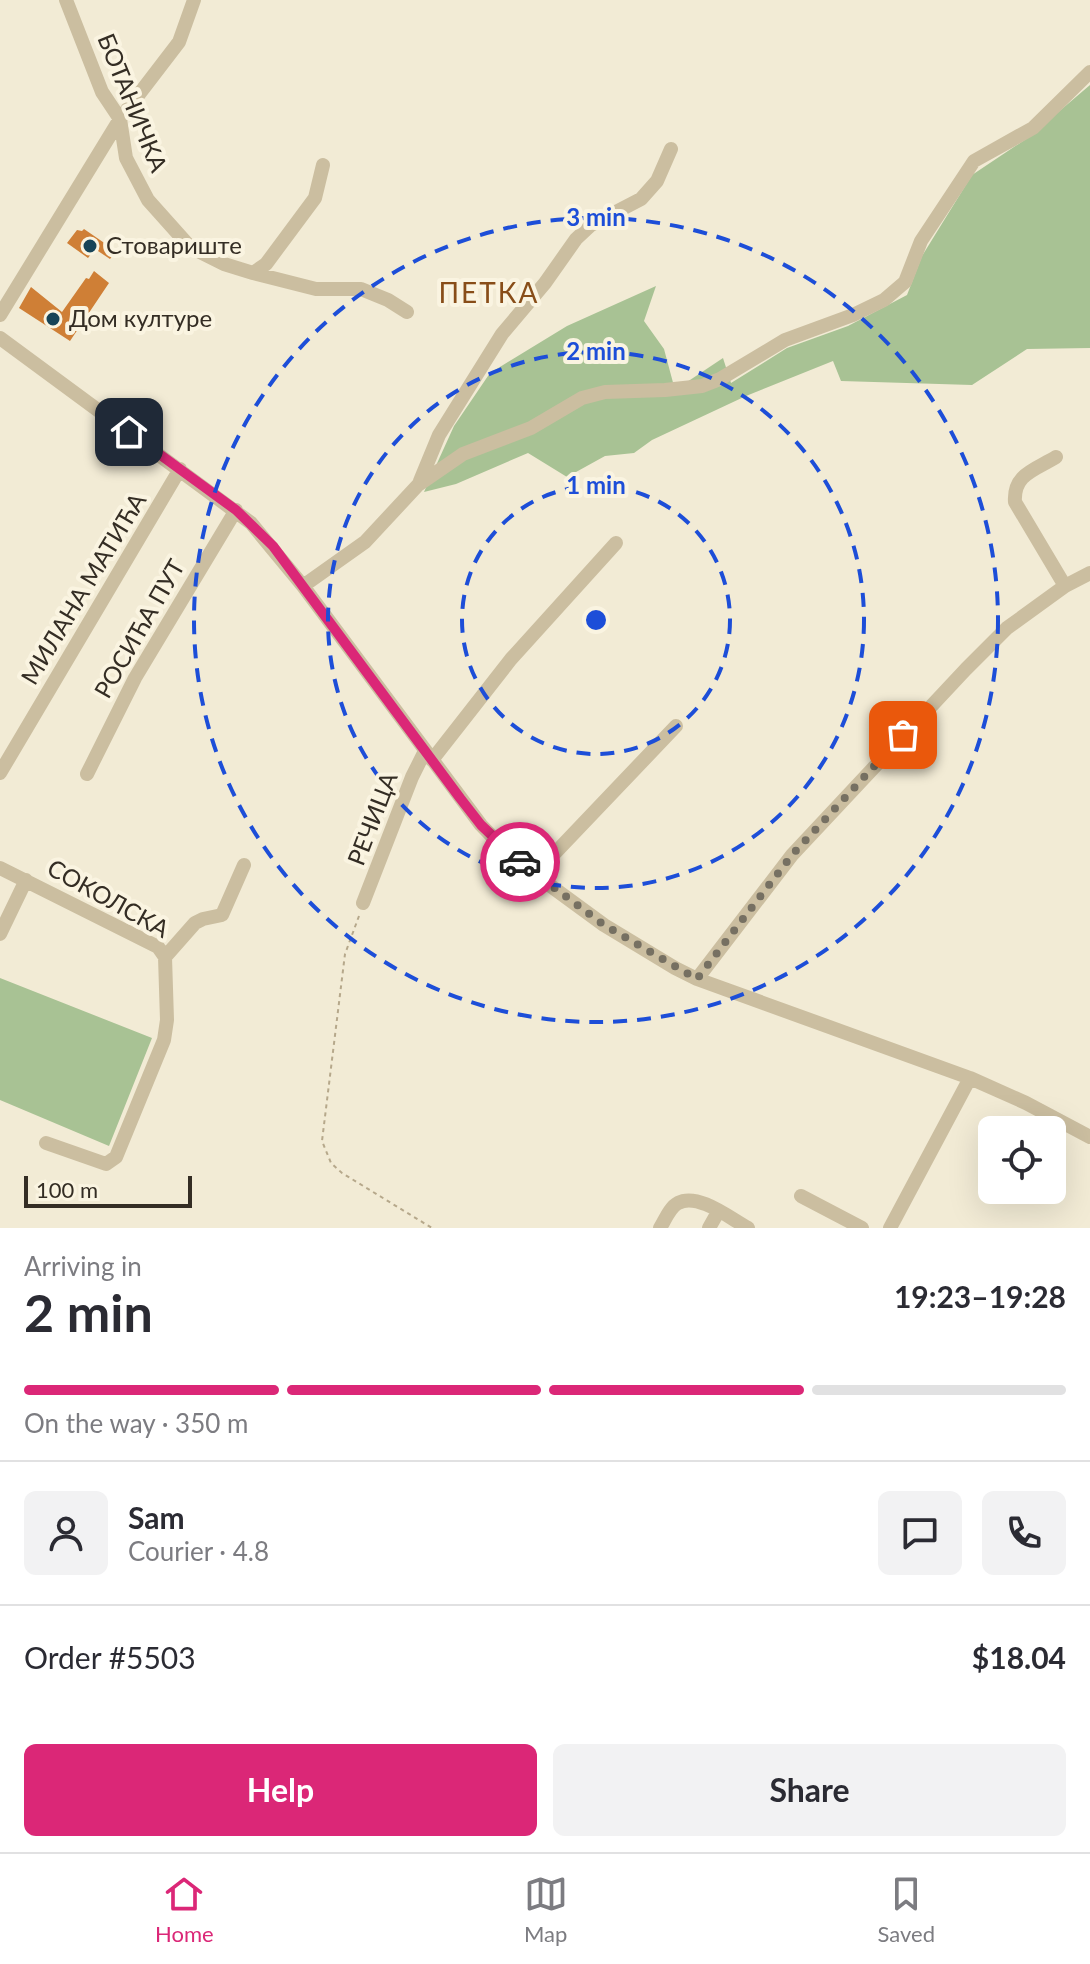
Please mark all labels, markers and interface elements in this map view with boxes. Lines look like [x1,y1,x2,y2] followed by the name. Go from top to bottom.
[92,29,175,177] street label: БОТАНИЧКА
[566,202,626,231] text: 3 min
[106,230,242,259] place label: Стовариште
[81,237,99,255] marker: Стовариште
[439,275,539,309] district label: ПЕТКА
[69,303,212,332] place label: Дом културе
[44,310,62,328] marker: Дом културе
[566,336,626,365] text: 2 min
[95,398,163,466] pin
[107,410,151,454] icon: home
[566,470,626,499] text: 1 min
[14,486,152,689] street label: МИЛАНА МАТИЋА
[87,554,190,703] street label: РОСИЋА ПУТ
[582,606,610,634] centre of rings
[869,701,937,769] pin
[881,713,925,757] icon: bag
[341,767,403,869] street label: РЕЧИЦА
[480,822,560,902] courier
[498,840,542,884] icon: car
[43,852,175,943] street label: СОКОЛСКА
[978,1116,1066,1204] map controls
[978,1116,1066,1204] button: locate
[24,1172,192,1208] scale bar
[36,1176,98,1203] text: 100 m
[24,1250,142,1282] text: Arriving in
[894,1278,1066,1314] text: 19:23–19:28
[24,1281,153,1343] text: 2 min
[24,1407,248,1439] text: On the way · 350 m
[24,1491,108,1575] button: person
[878,1491,962,1575] button: chat
[982,1491,1066,1575] button: phone
[128,1499,185,1535] text: Sam
[128,1535,269,1567] text: Courier · 4.8
[24,1639,196,1675] text: Order #5503
[972,1639,1066,1675] text: $18.04
[24,1744,537,1836] button: Help
[553,1744,1066,1836] button: Share
[155,1872,214,1947] tab: Home
[524,1872,568,1947] tab: Map
[878,1872,935,1947] tab: Saved

